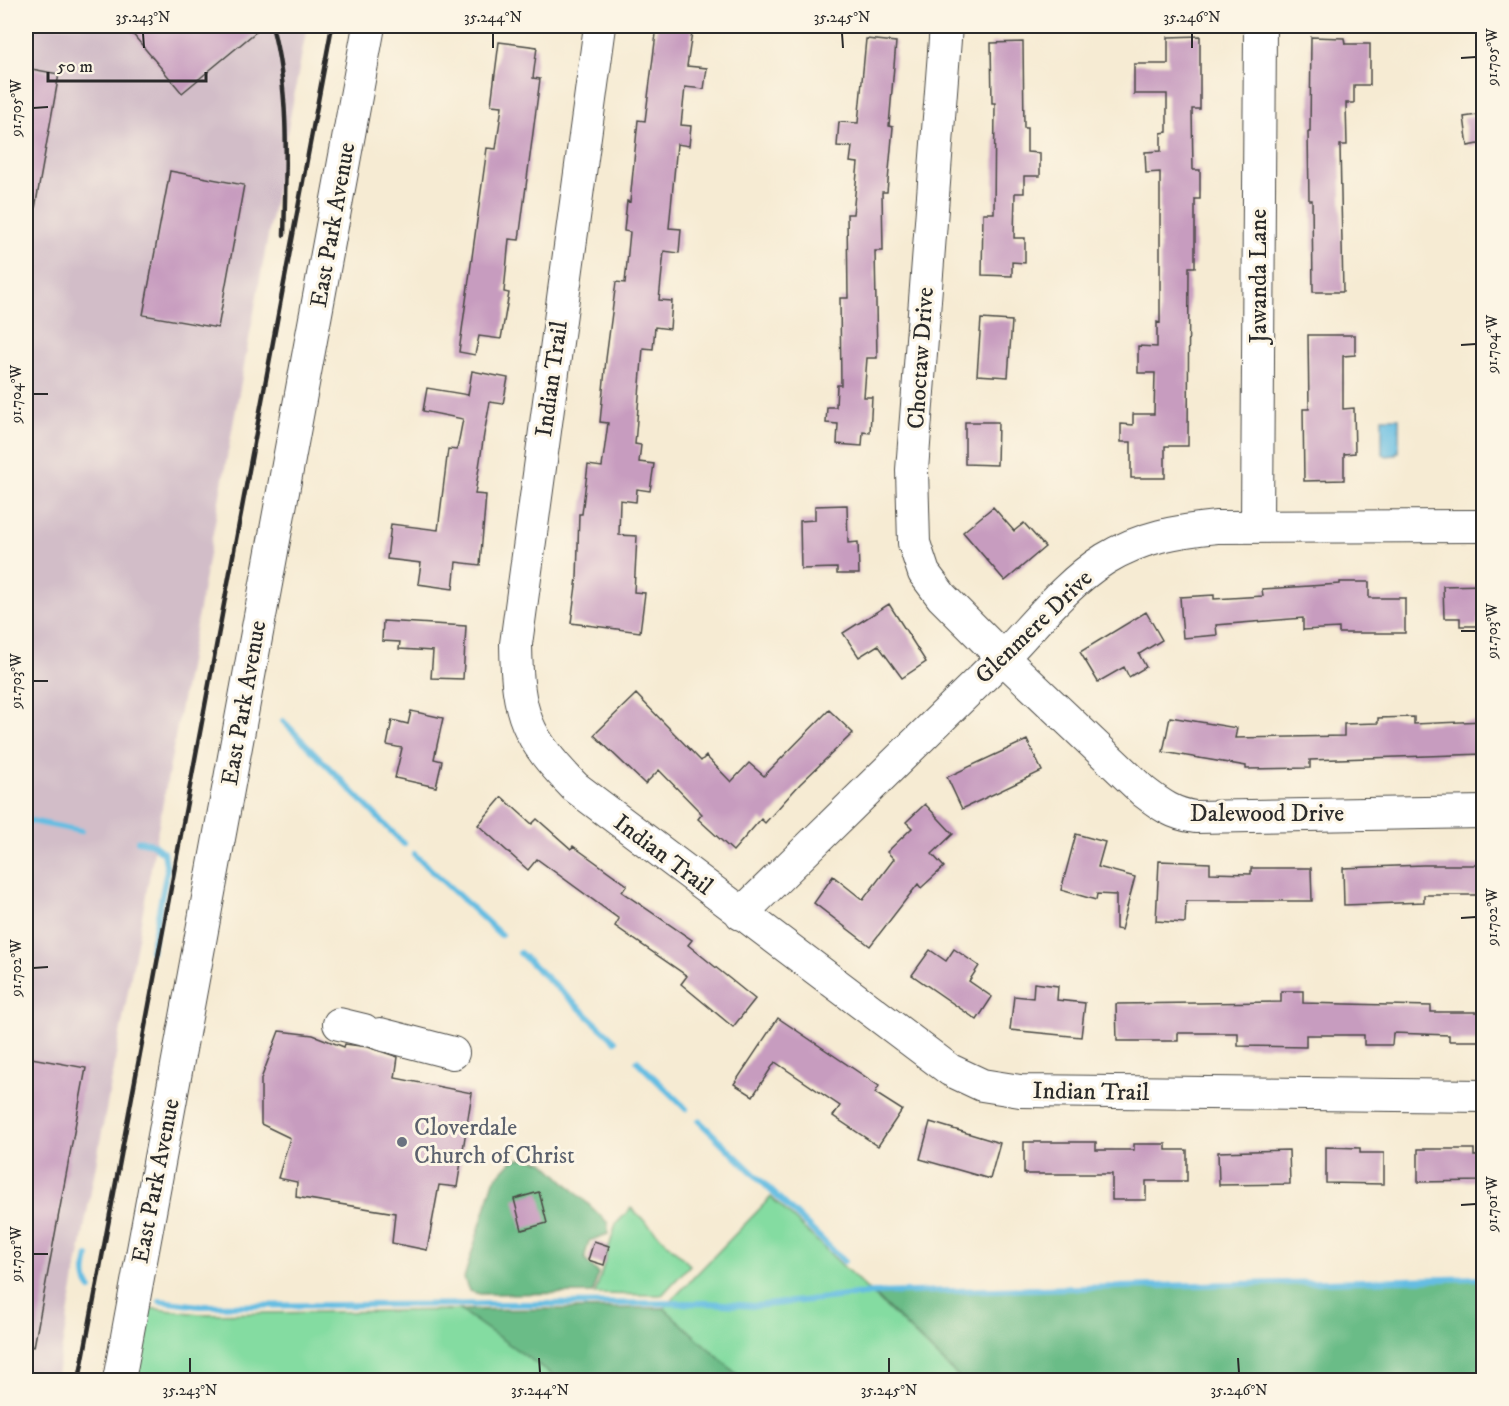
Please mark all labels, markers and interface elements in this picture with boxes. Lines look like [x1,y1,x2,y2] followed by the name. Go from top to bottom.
[116,8,170,27] text: 35.243°N
[464,8,522,27] text: 35.244°N
[814,8,870,27] text: 35.245°N
[1163,8,1221,27] text: 35.246°N
[1483,28,1502,87] text: 91.705°W
[48,45,206,83] scale bar
[57,56,93,78] text: 50 m
[7,79,26,138] text: 91.705°W
[304,140,362,310] street label: East Park Avenue
[1244,209,1274,345] street label: Jawanda Lane
[901,286,941,430] street label: Choctaw Drive
[1483,314,1502,374] text: 91.704°W
[529,318,575,439] street label: Indian Trail
[7,364,26,424] text: 91.704°W
[969,563,1099,690] street label: Glenmere Drive
[1483,603,1502,660] text: 91.703°W
[215,618,273,788] street label: East Park Avenue
[7,653,26,710] text: 91.703°W
[1190,799,1344,829] street label: Dalewood Drive
[607,808,719,903] street label: Indian Trail
[1483,888,1502,947] text: 91.702°W
[7,939,26,998] text: 91.702°W
[1032,1076,1150,1108] street label: Indian Trail
[125,1096,187,1266] street label: East Park Avenue
[414,1113,575,1171] place label: Cloverdale Church of Christ
[395,1135,409,1149] marker: Cloverdale Church of Christ
[1483,1176,1502,1233] text: 91.701°W
[7,1226,26,1283] text: 91.701°W
[163,1381,217,1400] text: 35.243°N
[511,1381,569,1400] text: 35.244°N
[861,1381,917,1400] text: 35.245°N
[1210,1381,1268,1400] text: 35.246°N

